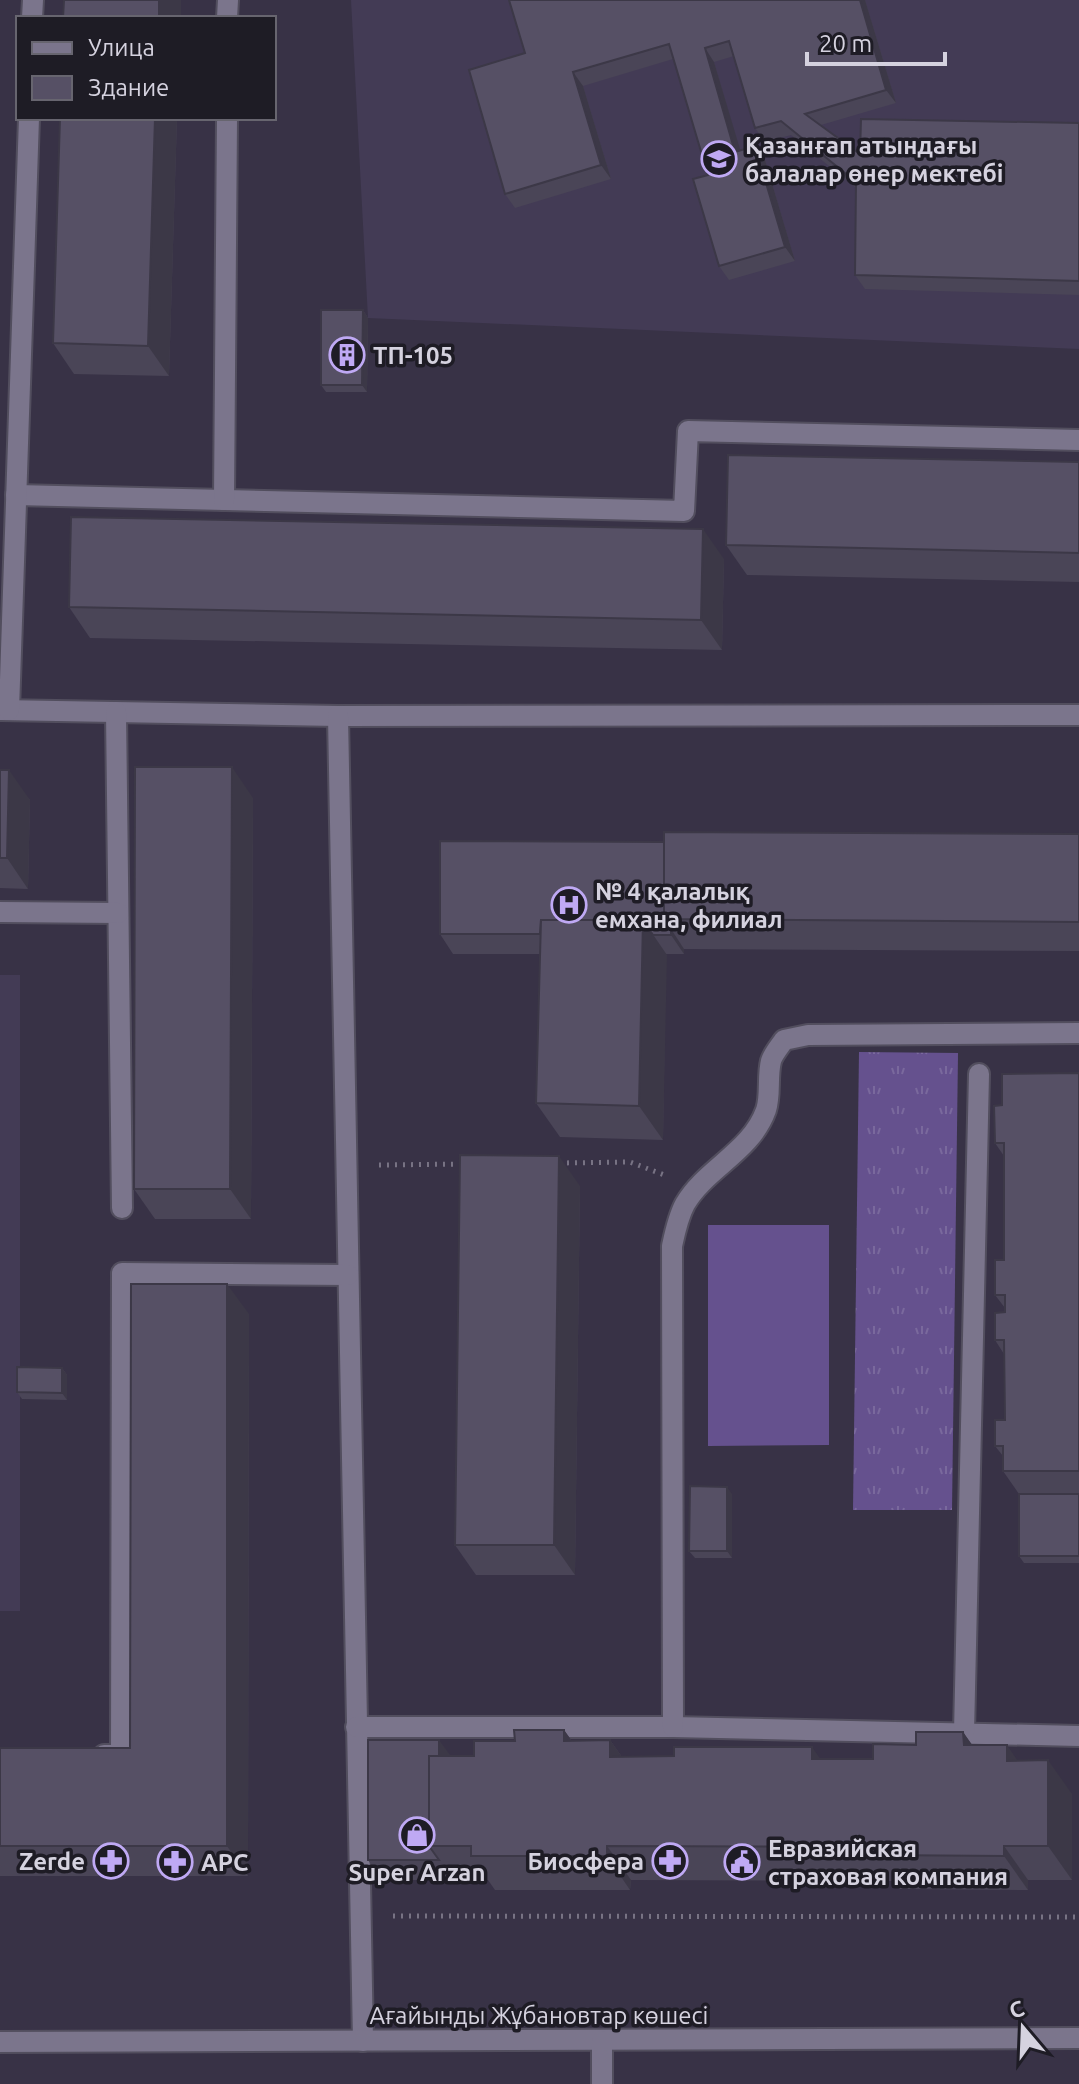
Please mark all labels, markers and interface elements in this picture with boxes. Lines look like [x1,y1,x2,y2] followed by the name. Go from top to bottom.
[16,16,276,120] legend
[807,16,945,66] scale bar
[819,30,872,57] text: 20 m
[88,34,155,61] text: Улица
[88,74,169,101] text: Здание
[745,132,1003,187] place label: Қазанғап атындағы балалар өнер мектебі
[700,140,738,178] school or university icon: Қазанғап атындағы балалар өнер мектебі
[328,336,366,374] building icon: ТП-105
[373,342,453,369] place label: ТП-105
[595,878,783,933] place label: № 4 қалалық емхана, филиал
[550,886,588,924] hospital icon: № 4 қалалық емхана, филиал
[398,1816,436,1854] shop icon: Super Arzan
[768,1835,1008,1890] place label: Евразийская страховая компания
[92,1842,130,1880] pharmacy icon: Zerde
[651,1842,689,1880] pharmacy icon: Биосфера
[156,1843,194,1881] pharmacy icon: АРС
[723,1843,761,1881] public building icon: Евразийская страховая компания
[19,1848,85,1875] place label: Zerde
[528,1848,644,1875] place label: Биосфера
[201,1849,248,1876] place label: АРС
[349,1859,485,1886] place label: Super Arzan
[983,1988,1063,2068] north arrow
[1006,1995,1027,2023] text: С
[370,2002,708,2029] street label: Ағайынды Жұбановтар көшесі

